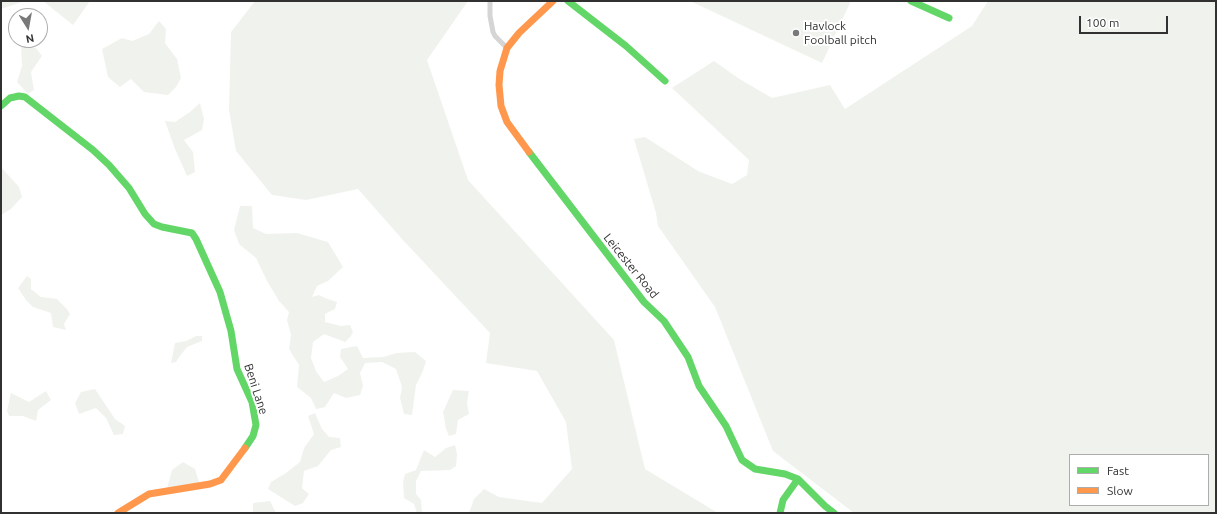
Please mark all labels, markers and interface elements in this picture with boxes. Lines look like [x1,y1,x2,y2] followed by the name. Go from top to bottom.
[8,8,48,48] north arrow
[1081,8,1170,34] scale bar
[1086,16,1119,29] text: 100 m
[804,19,877,47] place label: Havlock Foolball pitch
[791,28,801,38] marker: Havlock Foolball pitch
[25,32,35,45] text: N
[600,231,662,301] street label: Leicester Road
[241,362,271,416] street label: Beni Lane
[1069,454,1209,506] legend
[1107,464,1129,477] text: Fast
[1107,484,1133,497] text: Slow

